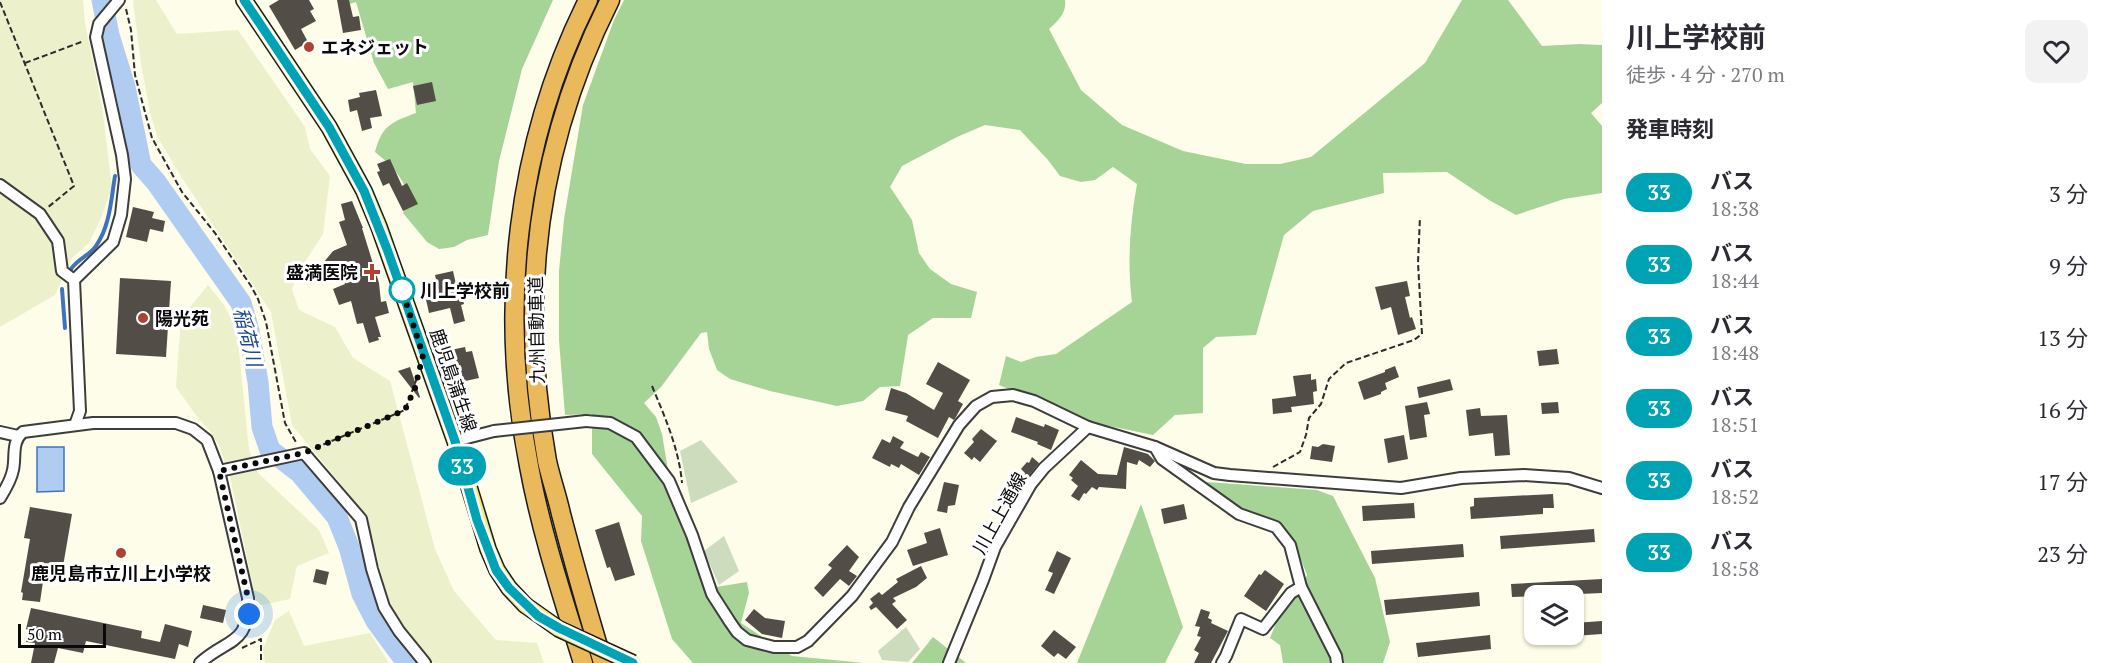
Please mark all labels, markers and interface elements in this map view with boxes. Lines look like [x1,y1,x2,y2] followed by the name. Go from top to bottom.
[1626,18,1766,55] text: 川上学校前
[2025,20,2088,83] button: heart
[321,35,429,59] place label: エネジェット
[302,40,316,54] marker: エネジェット
[1626,61,1785,88] text: 徒歩 · 4 分 · 270 m
[1626,114,1714,143] text: 発車時刻
[1710,166,1754,195] text: バス
[1647,178,1671,206] text: 33
[2049,179,2088,208] text: 3 分
[1710,195,1759,222] text: 18:38
[1710,238,1754,267] text: バス
[1647,250,1671,278] text: 33
[2049,251,2088,280] text: 9 分
[286,260,358,284] place label: 盛満医院
[363,263,381,281] marker: 盛満医院
[1710,267,1759,294] text: 18:44
[523,276,549,384] street label: 九州自動車道
[389,277,415,303] marker: 川上学校前
[420,278,510,302] place label: 川上学校前
[228,305,269,371] water label: 稲荷川
[155,306,209,330] place label: 陽光苑
[1710,310,1754,339] text: バス
[136,311,150,325] marker: 陽光苑
[1647,322,1671,350] text: 33
[2037,323,2088,352] text: 13 分
[425,325,483,435] street label: 鹿児島蒲生線
[1710,339,1759,366] text: 18:48
[1710,382,1754,411] text: バス
[1647,394,1671,422] text: 33
[2037,395,2088,424] text: 16 分
[1710,411,1759,438] text: 18:51
[435,446,489,486] line badge: 33
[450,452,474,480] text: 33
[1710,454,1754,483] text: バス
[1647,466,1671,494] text: 33
[2037,467,2088,496] text: 17 分
[967,468,1031,558] street label: 川上上通線
[1710,483,1759,510] text: 18:52
[1710,526,1754,555] text: バス
[1647,538,1671,566] text: 33
[2037,539,2088,568] text: 23 分
[114,546,128,560] marker: 鹿児島市立川上小学校
[1710,555,1759,582] text: 18:58
[31,561,211,585] place label: 鹿児島市立川上小学校
[1524,585,1584,645] map controls
[1524,585,1584,645] button: layers
[234,599,264,629] your location
[18,621,106,648] scale bar
[27,623,62,645] text: 50 m

